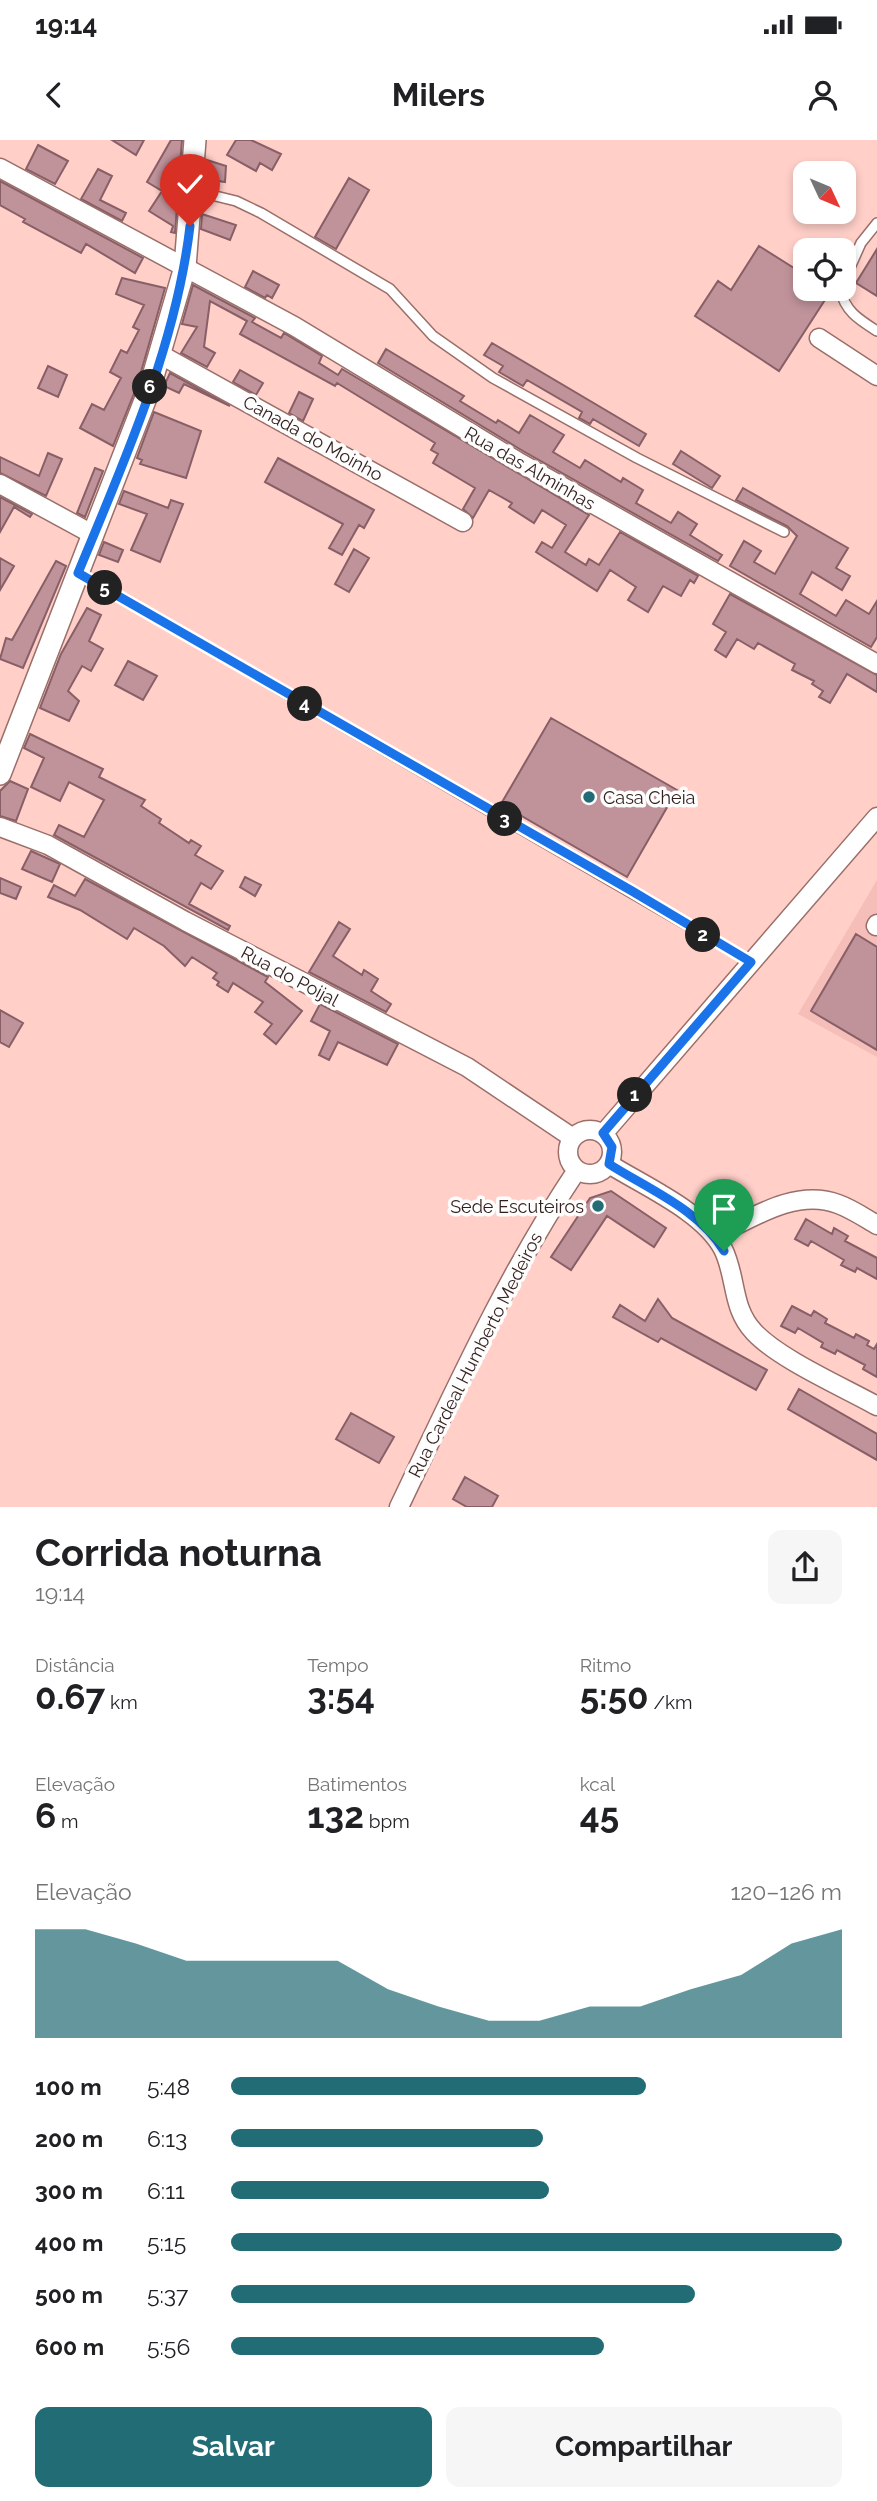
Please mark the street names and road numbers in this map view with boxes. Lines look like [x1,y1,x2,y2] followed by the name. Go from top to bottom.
[239,391,387,485] street label: Canada do Moinho
[461,422,599,514] street label: Rua das Alminhas
[238,941,343,1011] street label: Rua do Poijal
[404,1229,546,1481] street label: Rua Cardeal Humberto Medeiros

